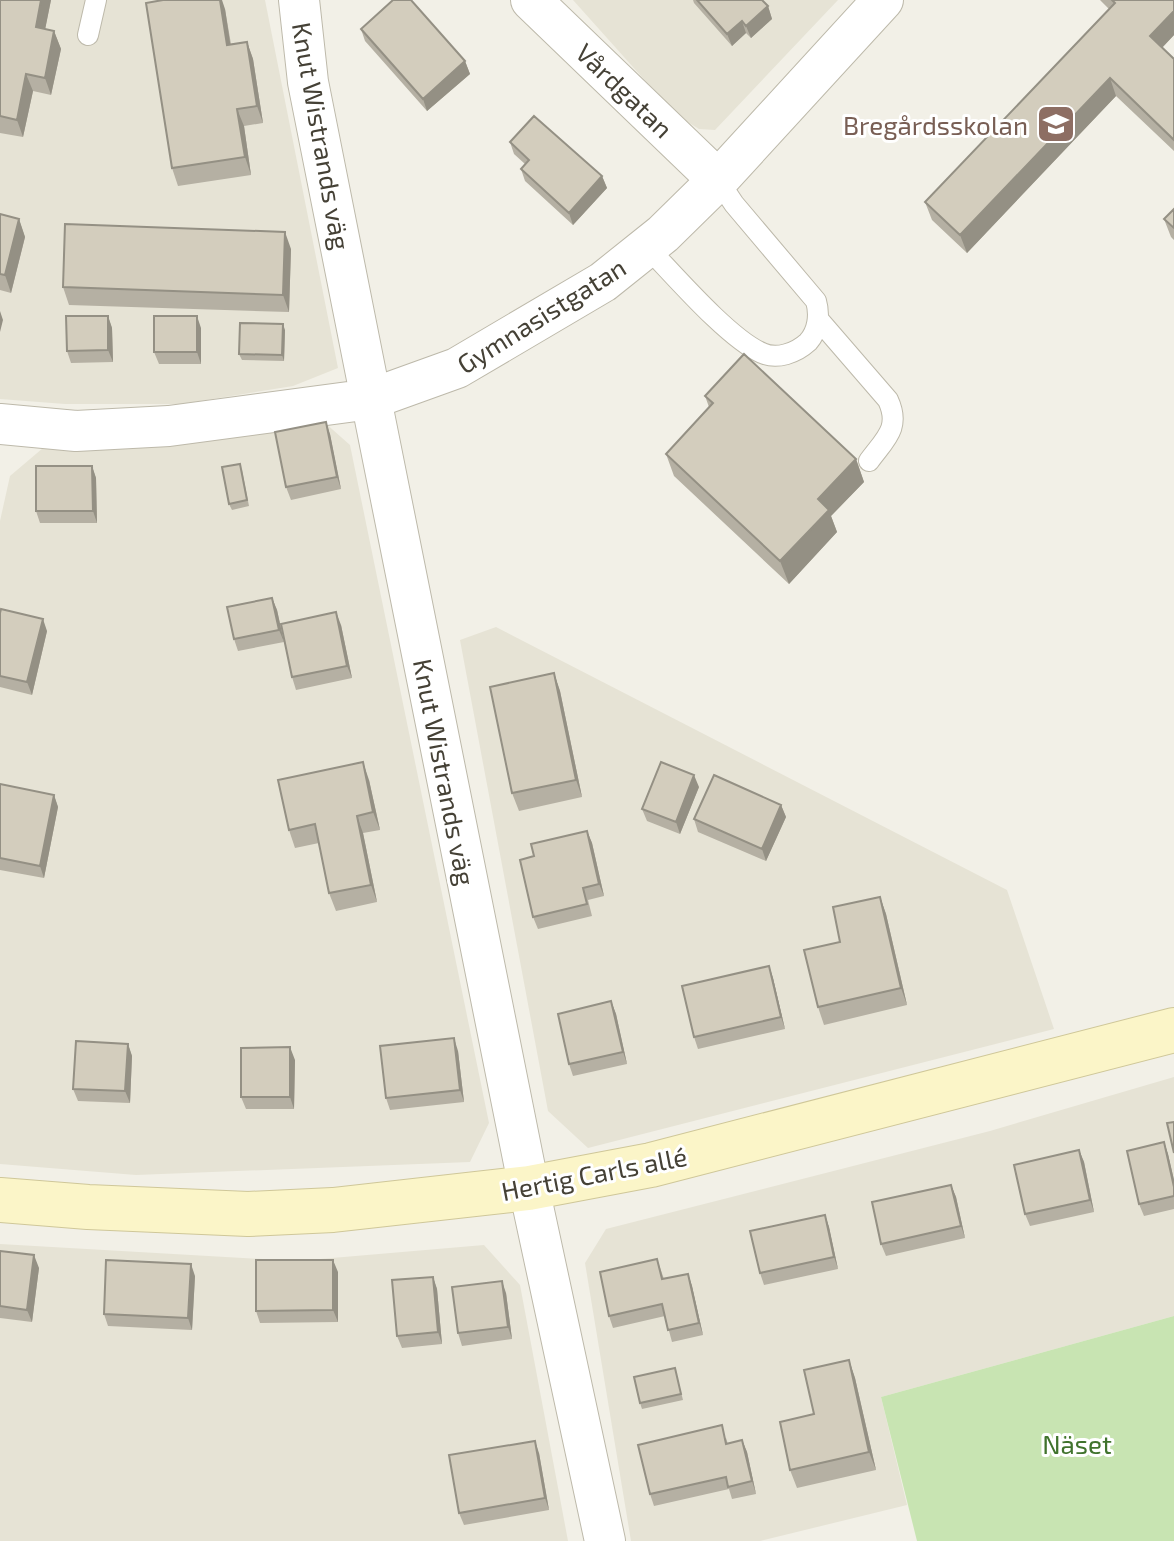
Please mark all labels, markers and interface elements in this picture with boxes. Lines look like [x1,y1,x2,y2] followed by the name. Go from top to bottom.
[287,20,357,252] street label: Knut Wistrands väg
[570,36,680,144] street label: Vårdgatan
[1035,103,1077,145] school or university icon: Bregårdsskolan
[843,109,1028,140] place label: Bregårdsskolan
[451,251,631,379] street label: Gymnasistgatan
[408,656,482,888] street label: Knut Wistrands väg
[499,1140,689,1206] street label: Hertig Carls allé
[1042,1428,1112,1459] park label: Näset

